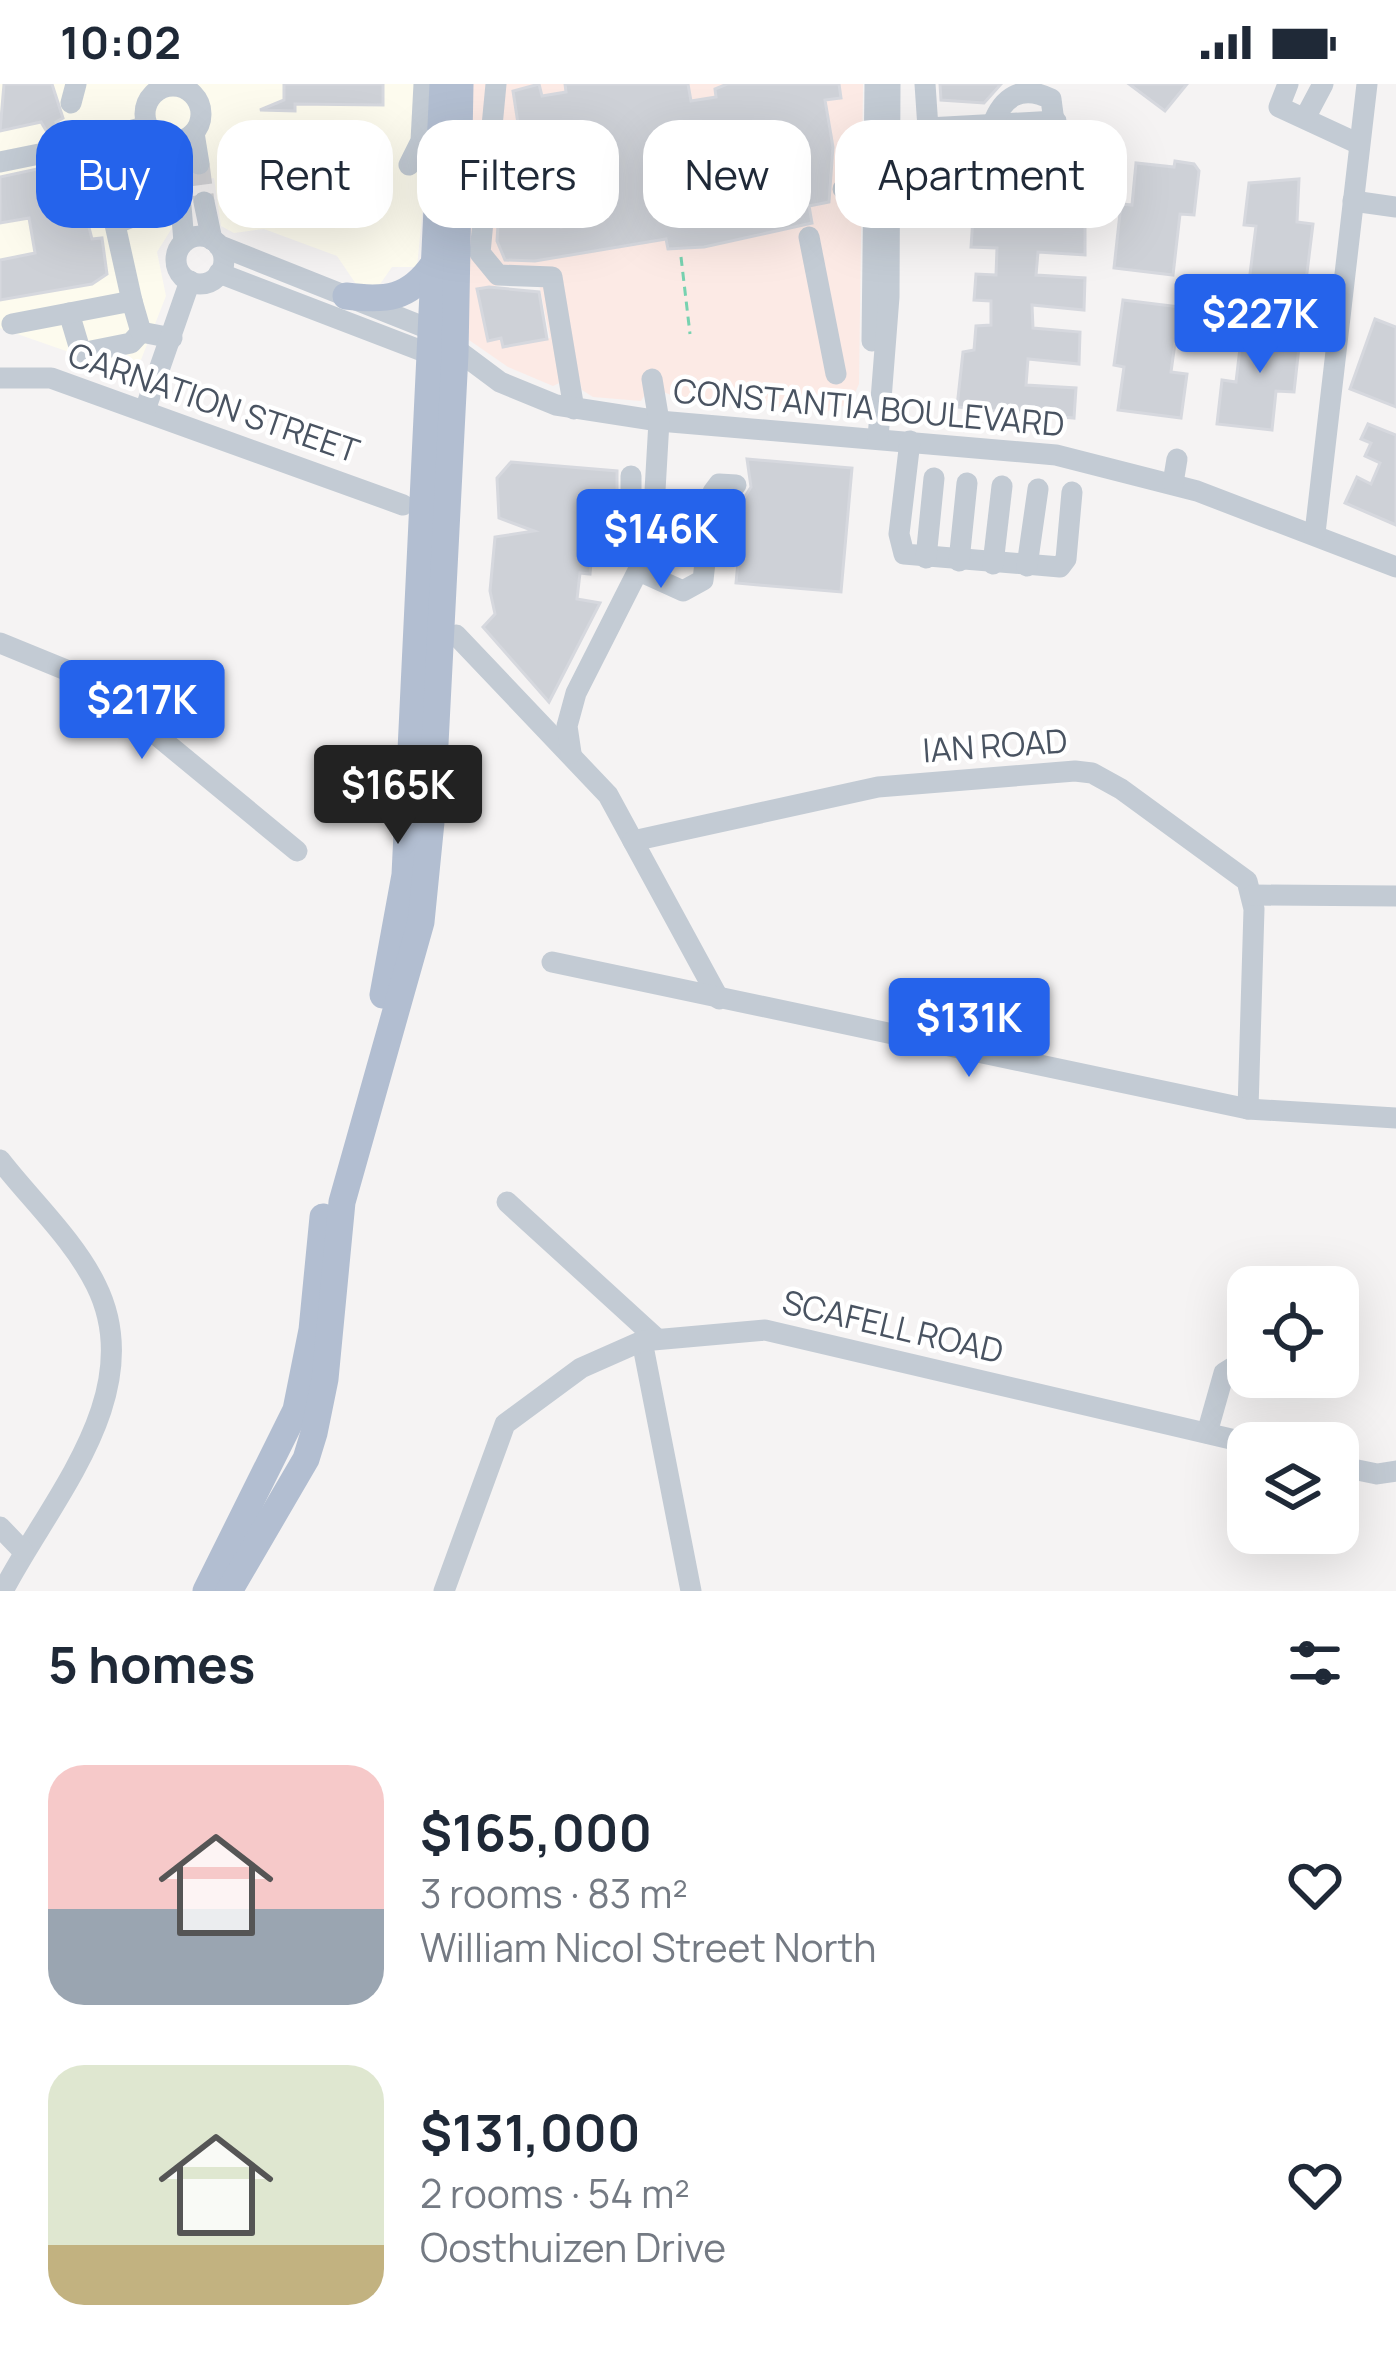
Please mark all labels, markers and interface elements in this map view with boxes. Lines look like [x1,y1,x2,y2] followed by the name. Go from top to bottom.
[60,11,181,73] text: 10:02
[36,120,193,228] chip: Buy
[217,120,393,228] chip: Rent
[417,120,619,228] chip: Filters
[643,120,811,228] chip: New
[835,120,1127,228] chip: Apartment
[1176,274,1344,376] pin: $227K
[1202,286,1318,340] text: $227K
[63,331,366,473] street label: CARNATION STREET
[672,367,1066,447] street label: CONSTANTIA BOULEVARD
[577,489,745,591] pin: $146K
[604,501,718,555] text: $146K
[58,660,226,762] pin: $217K
[87,672,197,726] text: $217K
[921,718,1069,772] street label: IAN ROAD
[314,745,482,847] pin: $165K
[341,757,455,811] text: $165K
[885,978,1053,1080] pin: $131K
[916,990,1022,1044] text: $131K
[1227,1266,1359,1554] map controls
[1227,1266,1359,1398] button: locate
[778,1279,1008,1373] street label: SCAFELL ROAD
[1227,1422,1359,1554] button: layers
[48,1629,255,1698] text: 5 homes
[1282,1630,1348,1696] icon: filters
[420,1797,652,1866] text: $165,000
[144,1813,288,1957] icon: home
[1282,1852,1348,1918] icon: heart
[420,1866,688,1920] text: 3 rooms · 83 m²
[420,1920,876,1974] text: William Nicol Street North
[420,2097,640,2166] text: $131,000
[144,2113,288,2257] icon: home
[1282,2152,1348,2218] icon: heart
[420,2166,690,2220] text: 2 rooms · 54 m²
[420,2220,726,2274] text: Oosthuizen Drive

